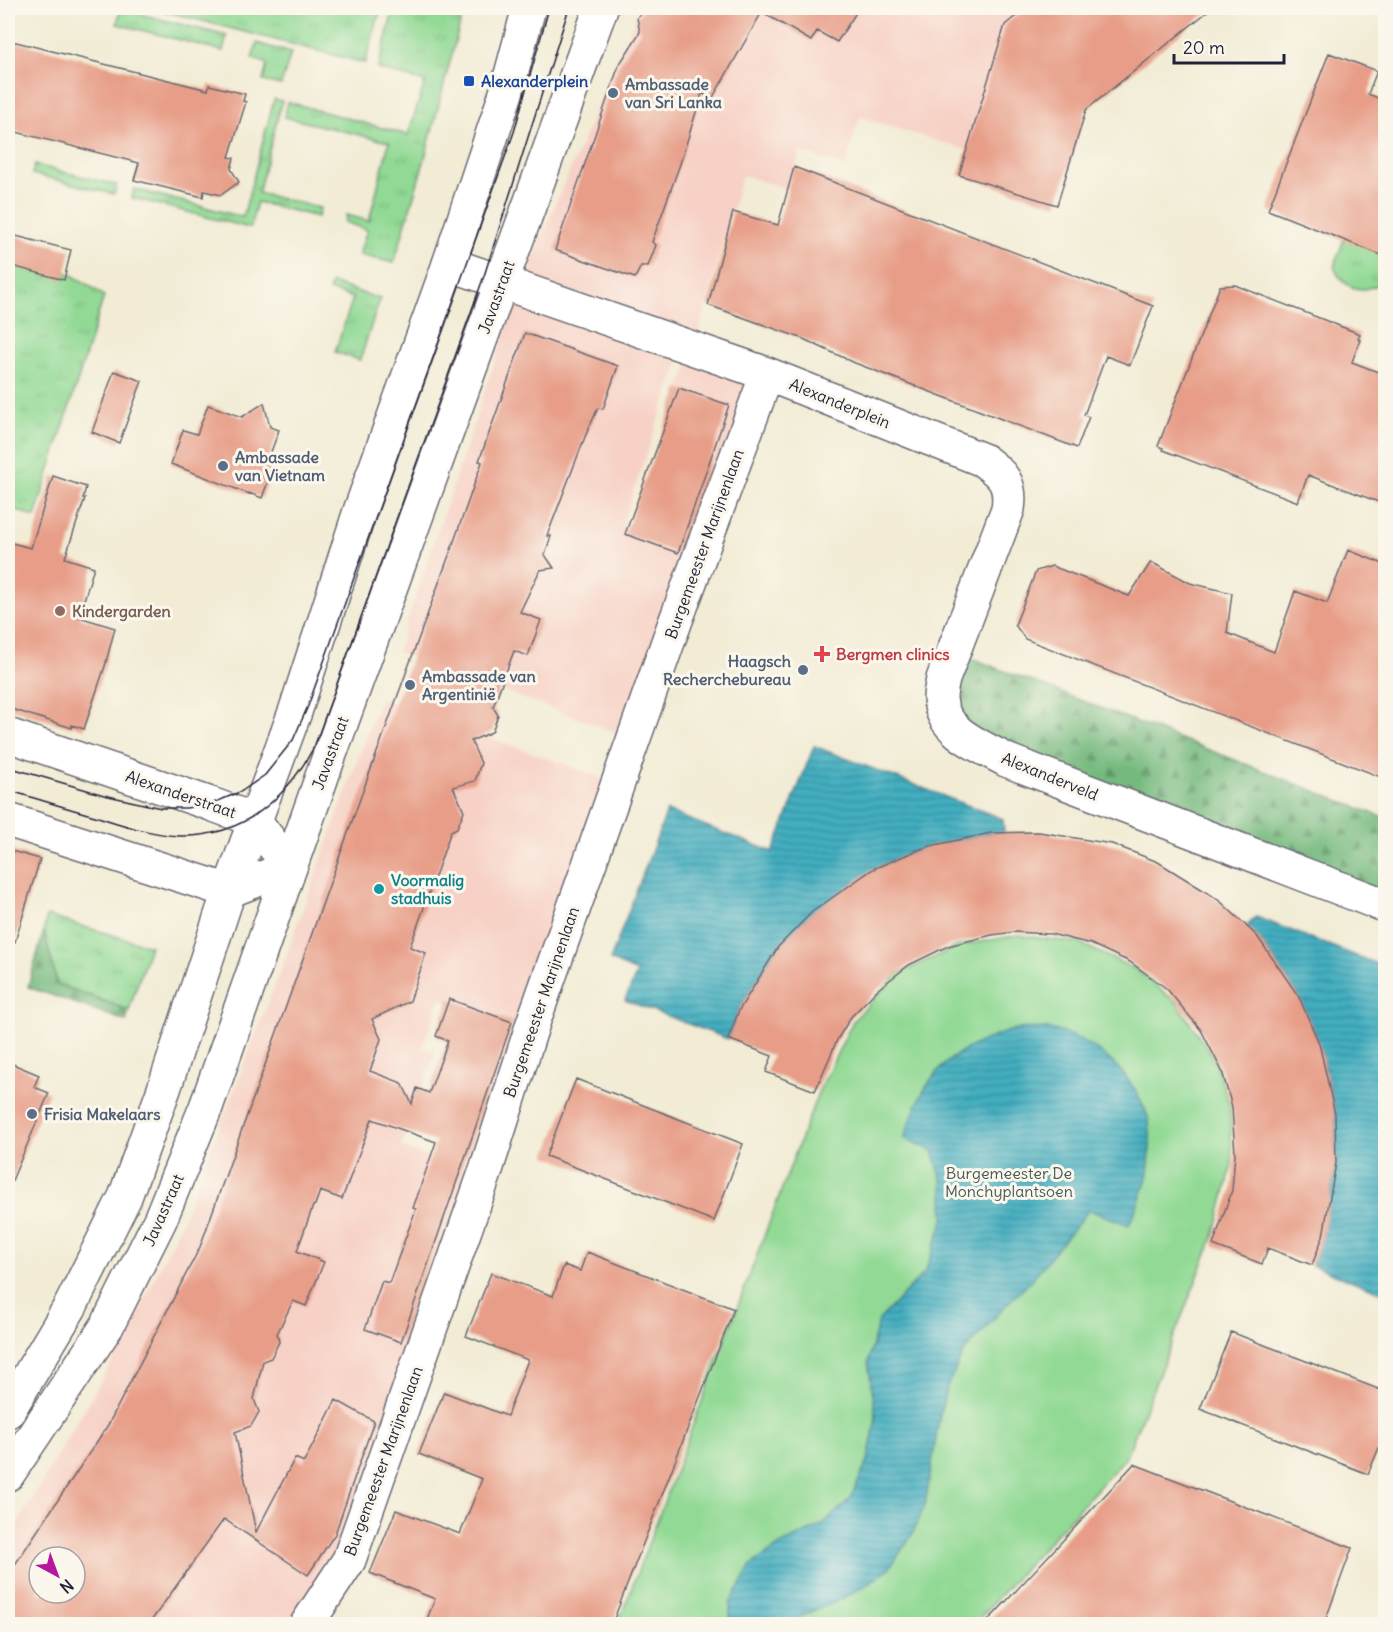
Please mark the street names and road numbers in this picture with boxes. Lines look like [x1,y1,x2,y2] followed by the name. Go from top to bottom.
[473,257,519,336] street label: Javastraat
[787,374,893,432] street label: Alexanderplein
[660,446,748,642] street label: Burgemeester Marijnenlaan
[307,713,353,792] street label: Javastraat
[999,748,1101,804] street label: Alexanderveld
[123,766,239,822] street label: Alexanderstraat
[499,904,583,1100] street label: Burgemeester Marijnenlaan
[138,1170,188,1249] street label: Javastraat
[339,1363,427,1559] street label: Burgemeester Marijnenlaan

